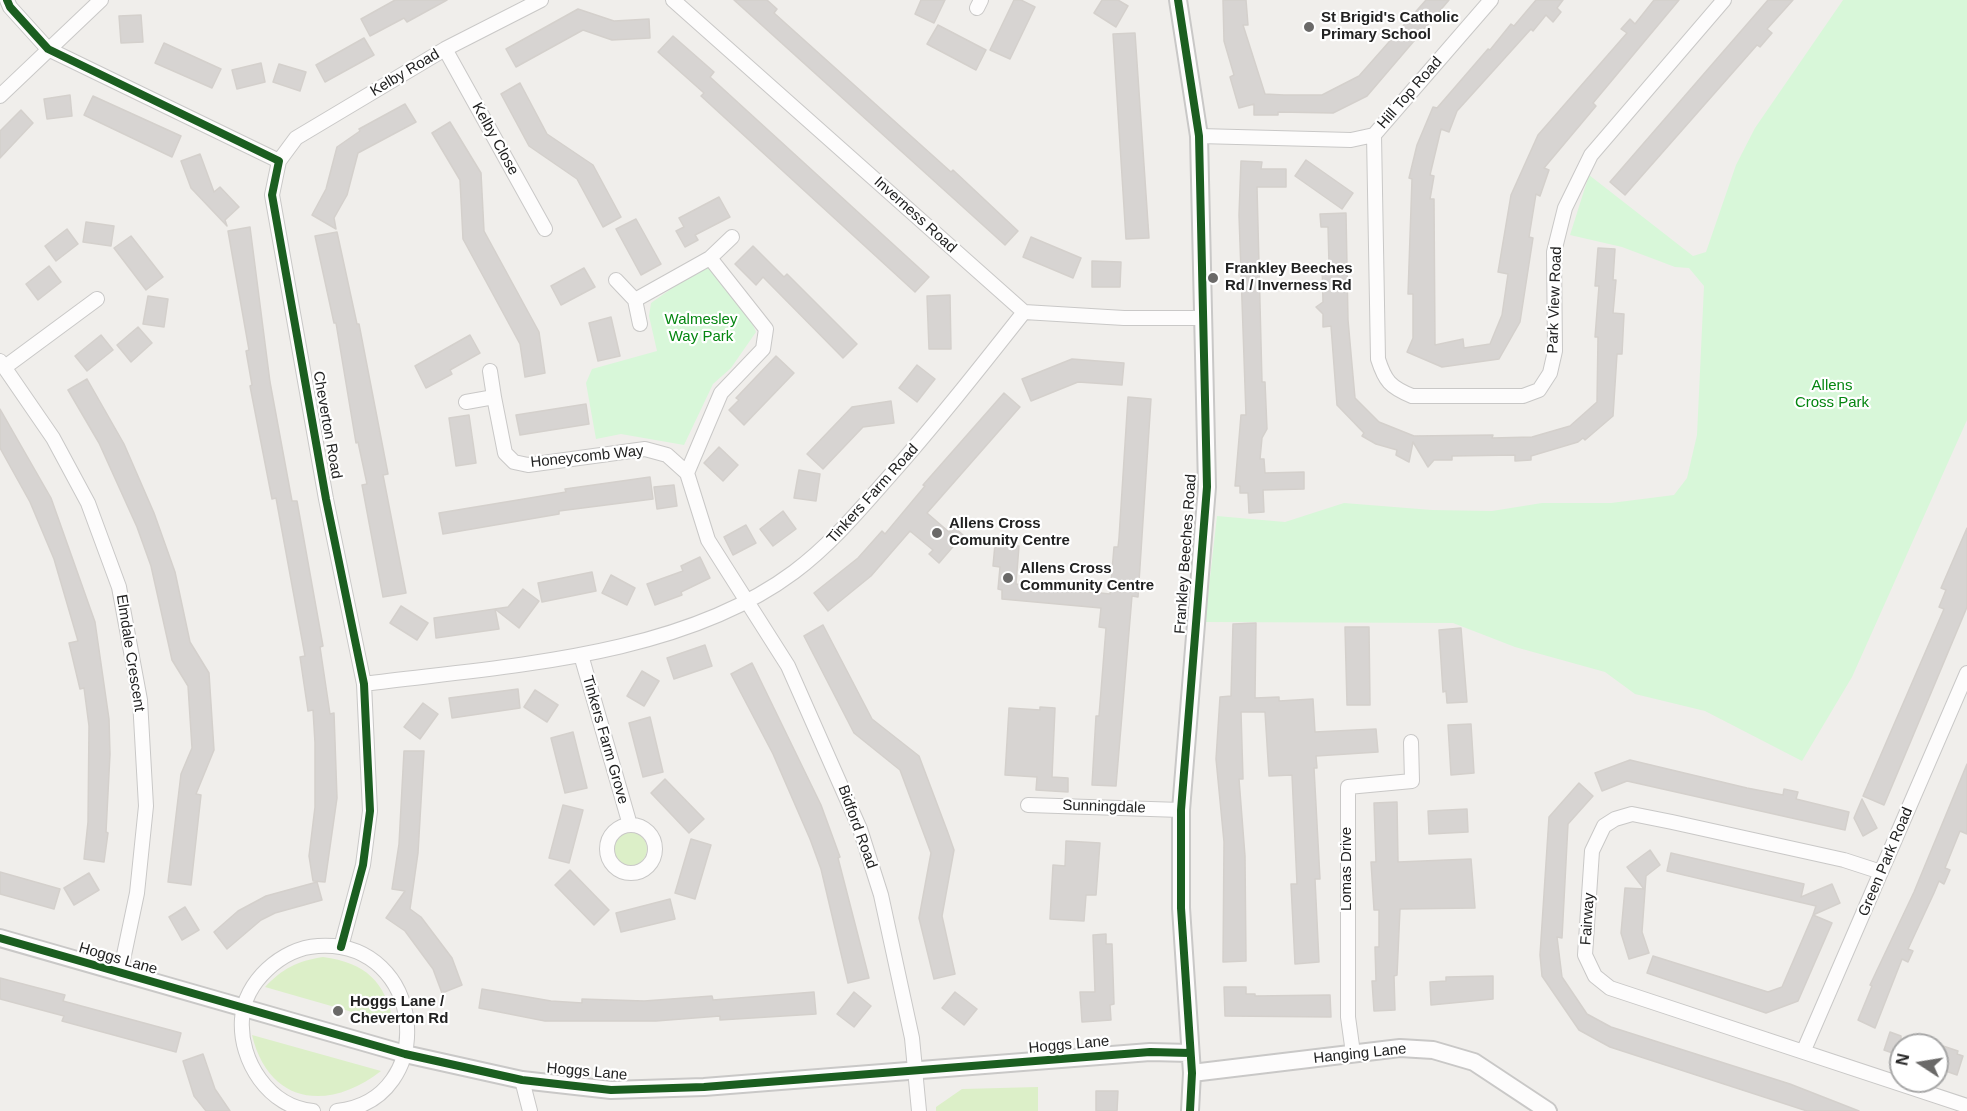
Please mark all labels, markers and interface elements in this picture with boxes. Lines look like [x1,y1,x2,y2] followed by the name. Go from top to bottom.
[1321,9,1459,44] place label: St Brigid's Catholic Primary School
[1302,20,1316,34] marker: St Brigid's Catholic Primary School
[367,45,443,101] street label: Kelby Road
[1374,53,1446,133] street label: Hill Top Road
[468,100,522,178] street label: Kelby Close
[870,173,960,257] street label: Inverness Road
[1544,246,1566,354] street label: Park View Road
[1225,260,1353,295] place label: Frankley Beeches Rd / Inverness Rd
[1206,271,1220,285] marker: Frankley Beeches Rd / Inverness Rd
[665,311,737,346] park label: Walmesley Way Park
[309,370,345,480] street label: Cheverton Road
[1795,377,1869,412] park label: Allens Cross Park
[824,440,922,548] street label: Tinkers Farm Road
[530,442,644,472] street label: Honeycomb Way
[1171,474,1201,634] street label: Frankley Beeches Road
[949,515,1070,550] place label: Allens Cross Comunity Centre
[930,526,944,540] marker: Allens Cross Comunity Centre
[1020,560,1154,595] place label: Allens Cross Community Centre
[1001,571,1015,585] marker: Allens Cross Community Centre
[112,593,148,713] street label: Elmdale Crescent
[578,674,632,806] street label: Tinkers Farm Grove
[834,783,880,871] street label: Bidford Road
[1062,797,1146,817] street label: Sunningdale
[1855,805,1917,919] street label: Green Park Road
[1338,827,1356,911] street label: Lomas Drive
[1577,892,1599,946] street label: Fairway
[77,939,159,979] street label: Hoggs Lane
[350,993,448,1028] place label: Hoggs Lane / Cheverton Rd
[331,1004,345,1018] marker: Hoggs Lane / Cheverton Rd
[1028,1033,1110,1057] street label: Hoggs Lane
[1889,1033,1949,1093] north arrow
[1313,1040,1407,1068] street label: Hanging Lane
[1893,1052,1912,1067] text: N
[546,1060,628,1084] street label: Hoggs Lane

